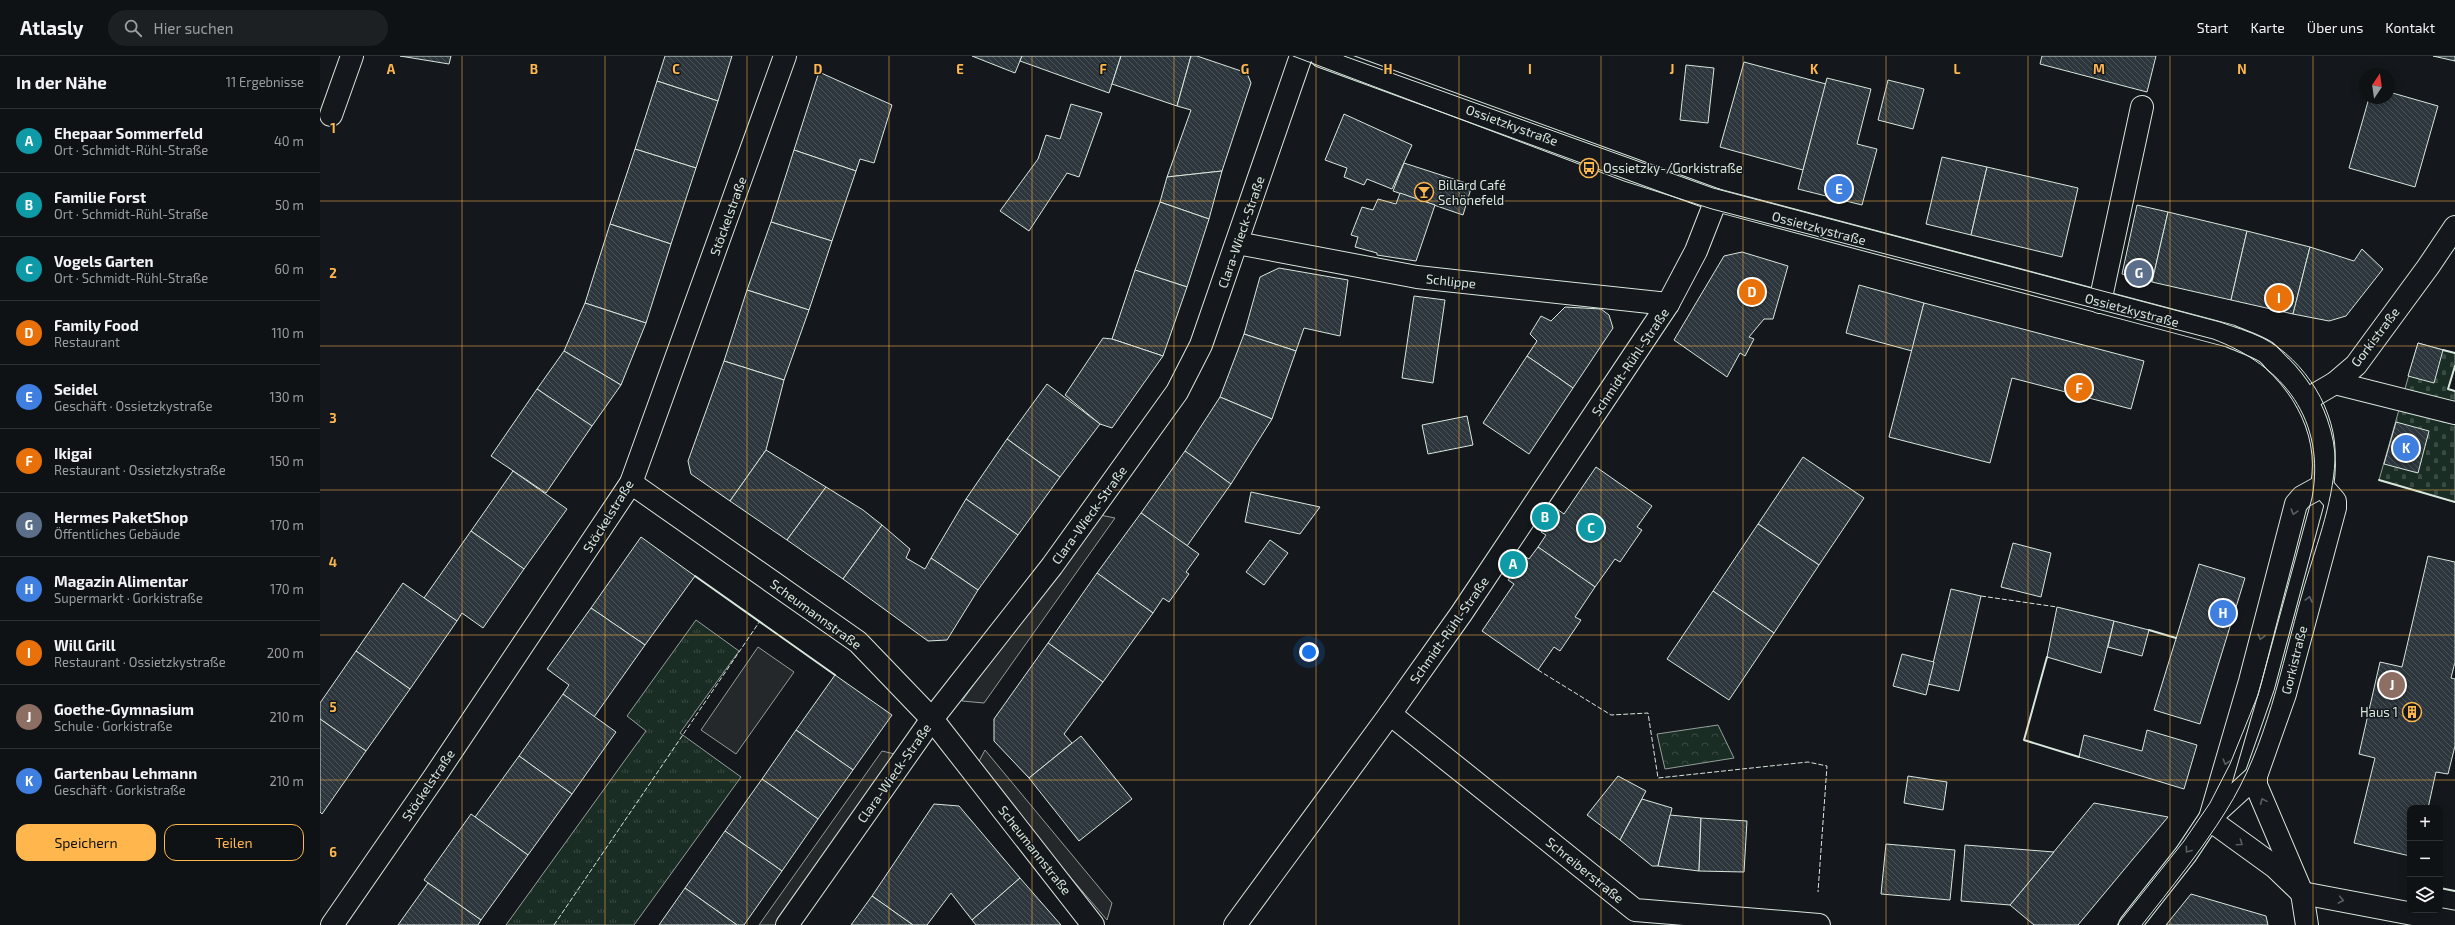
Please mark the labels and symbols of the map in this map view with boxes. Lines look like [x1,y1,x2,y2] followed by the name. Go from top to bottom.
[387,61,396,77] text: A
[530,61,538,77] text: B
[672,61,680,77] text: C
[814,61,823,77] text: D
[956,61,964,77] text: E
[1099,61,1107,77] text: F
[1241,61,1249,77] text: G
[1384,61,1393,77] text: H
[1528,61,1532,77] text: I
[1670,61,1674,77] text: J
[1810,61,1819,77] text: K
[1954,61,1961,77] text: L
[2093,61,2105,77] text: M
[2237,61,2247,77] text: N
[2359,68,2395,104] north arrow
[1464,101,1560,149] street label: Ossietzkystraße
[330,120,336,136] text: 1
[1578,157,1600,179] bus stop icon: Ossietzky-/Gorkistraße
[1603,160,1743,176] place label: Ossietzky-/Gorkistraße
[706,174,750,258] street label: Stöckelstraße
[1214,174,1268,290] street label: Clara-Wieck-Straße
[1826,174,1852,204] pin: E
[1438,177,1506,208] place label: Billard Café Schönefeld
[1413,181,1435,203] bar icon: Billard Café Schönefeld
[1770,208,1868,248] street label: Ossietzkystraße
[2126,258,2152,288] pin: G
[329,265,337,281] text: 2
[1425,270,1477,292] street label: Schlippe
[1739,277,1765,307] pin: D
[2266,283,2292,313] pin: I
[2083,290,2181,330] street label: Ossietzkystraße
[2347,304,2403,370] street label: Gorkistraße
[1588,305,1672,419] street label: Schmidt-Rühl-Straße
[2066,373,2092,403] pin: F
[329,410,337,426] text: 3
[2393,433,2419,463] pin: K
[1048,463,1130,567] street label: Clara-Wieck-Straße
[579,477,637,555] street label: Stöckelstraße
[1532,502,1558,532] pin: B
[2290,508,2299,515] one-way arrow
[1578,513,1604,543] pin: C
[1500,549,1526,579] pin: A
[329,554,337,570] text: 4
[1406,574,1492,686] street label: Schmidt-Rühl-Straße
[767,576,865,652] street label: Scheumannstraße
[2305,596,2313,603] one-way arrow
[2210,598,2236,628] pin: H
[2278,624,2310,696] street label: Gorkistraße
[2257,633,2266,640] one-way arrow
[1299,642,1319,662] your location
[2379,670,2405,700] pin: J
[329,699,337,715] text: 5
[2401,701,2423,723] building icon: Haus 1
[2360,704,2398,720] place label: Haus 1
[854,720,934,826] street label: Clara-Wieck-Straße
[398,746,458,824] street label: Stöckelstraße
[2222,759,2230,765] one-way arrow
[2260,798,2268,806] one-way arrow
[995,802,1075,898] street label: Scheumannstraße
[1543,834,1627,906] street label: Schreiberstraße
[2236,838,2243,846] one-way arrow
[329,844,337,860] text: 6
[2186,846,2193,853] one-way arrow
[2337,896,2344,904] one-way arrow

